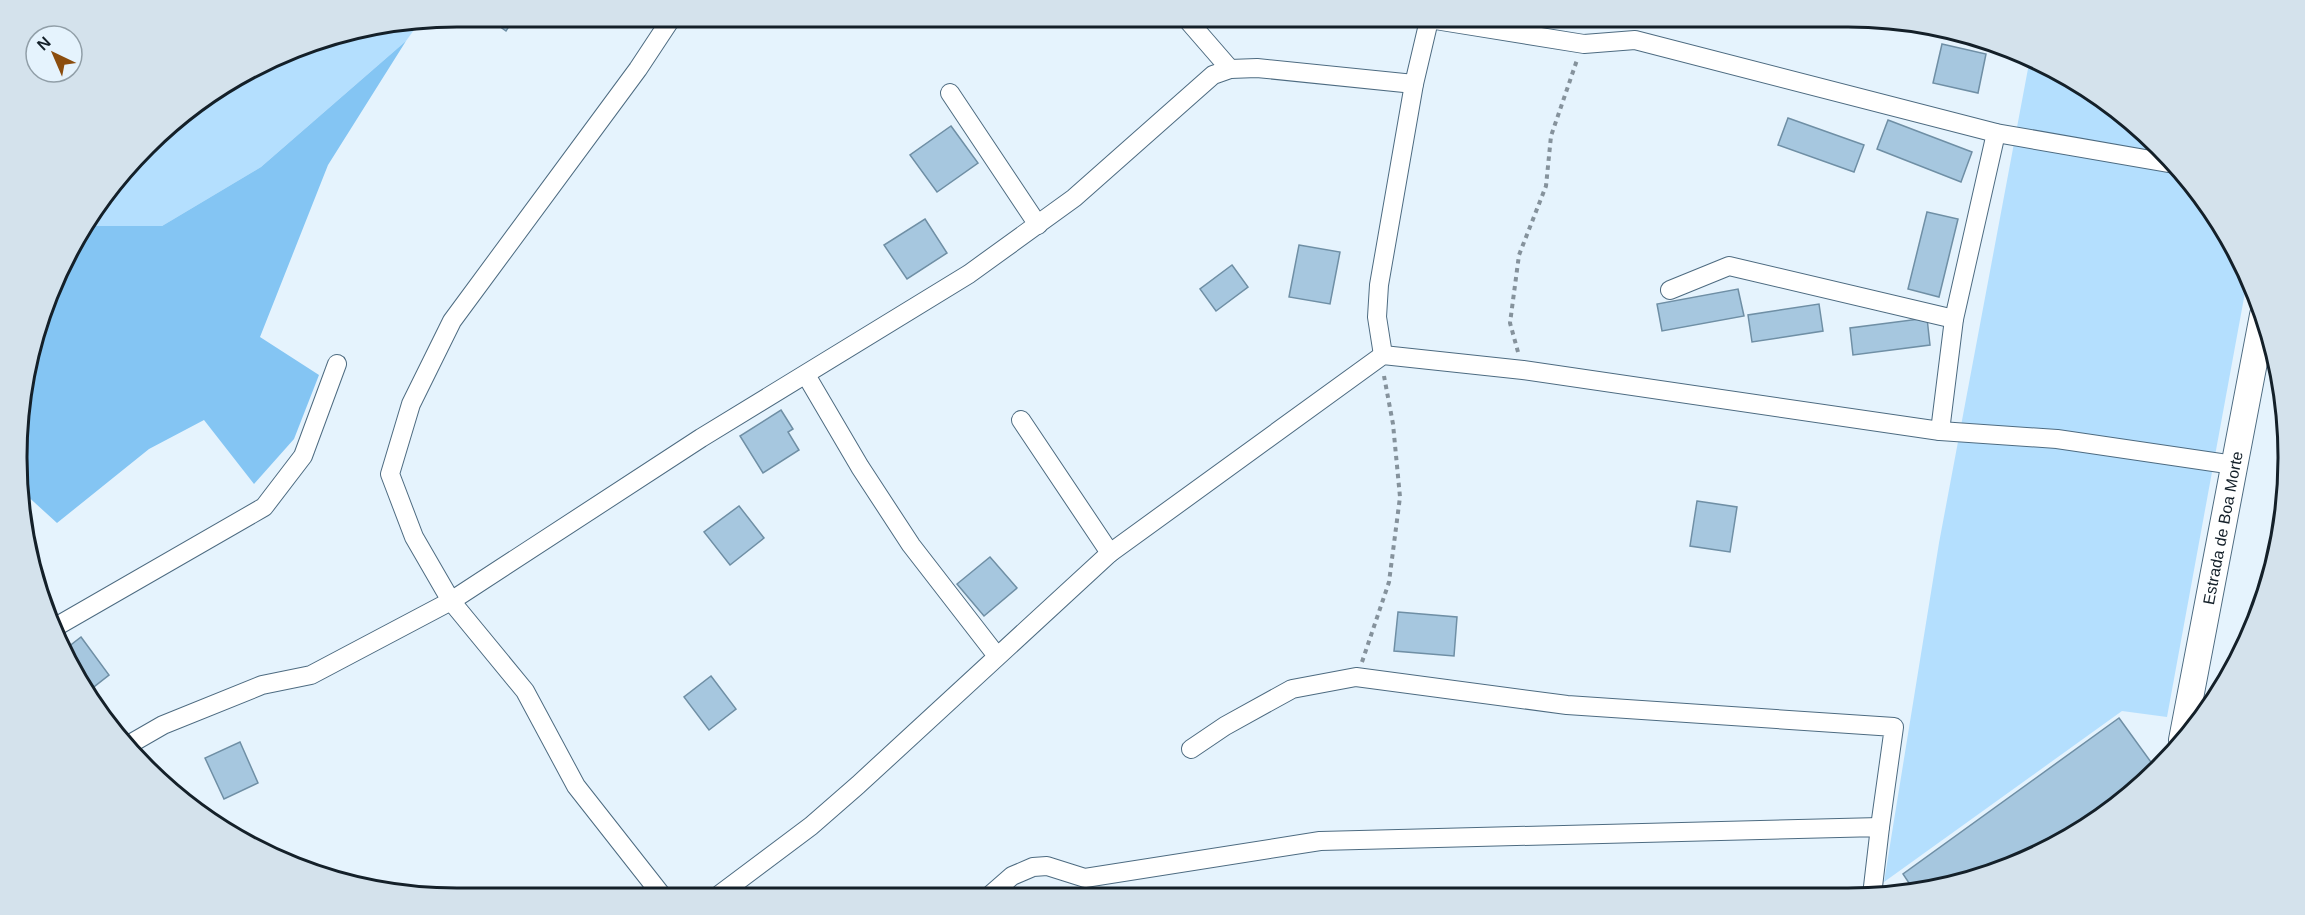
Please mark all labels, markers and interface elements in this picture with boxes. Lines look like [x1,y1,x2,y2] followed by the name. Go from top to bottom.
[24,24,84,84] north arrow
[34,33,54,54] text: N
[2200,450,2245,606] street label: Estrada de Boa Morte

